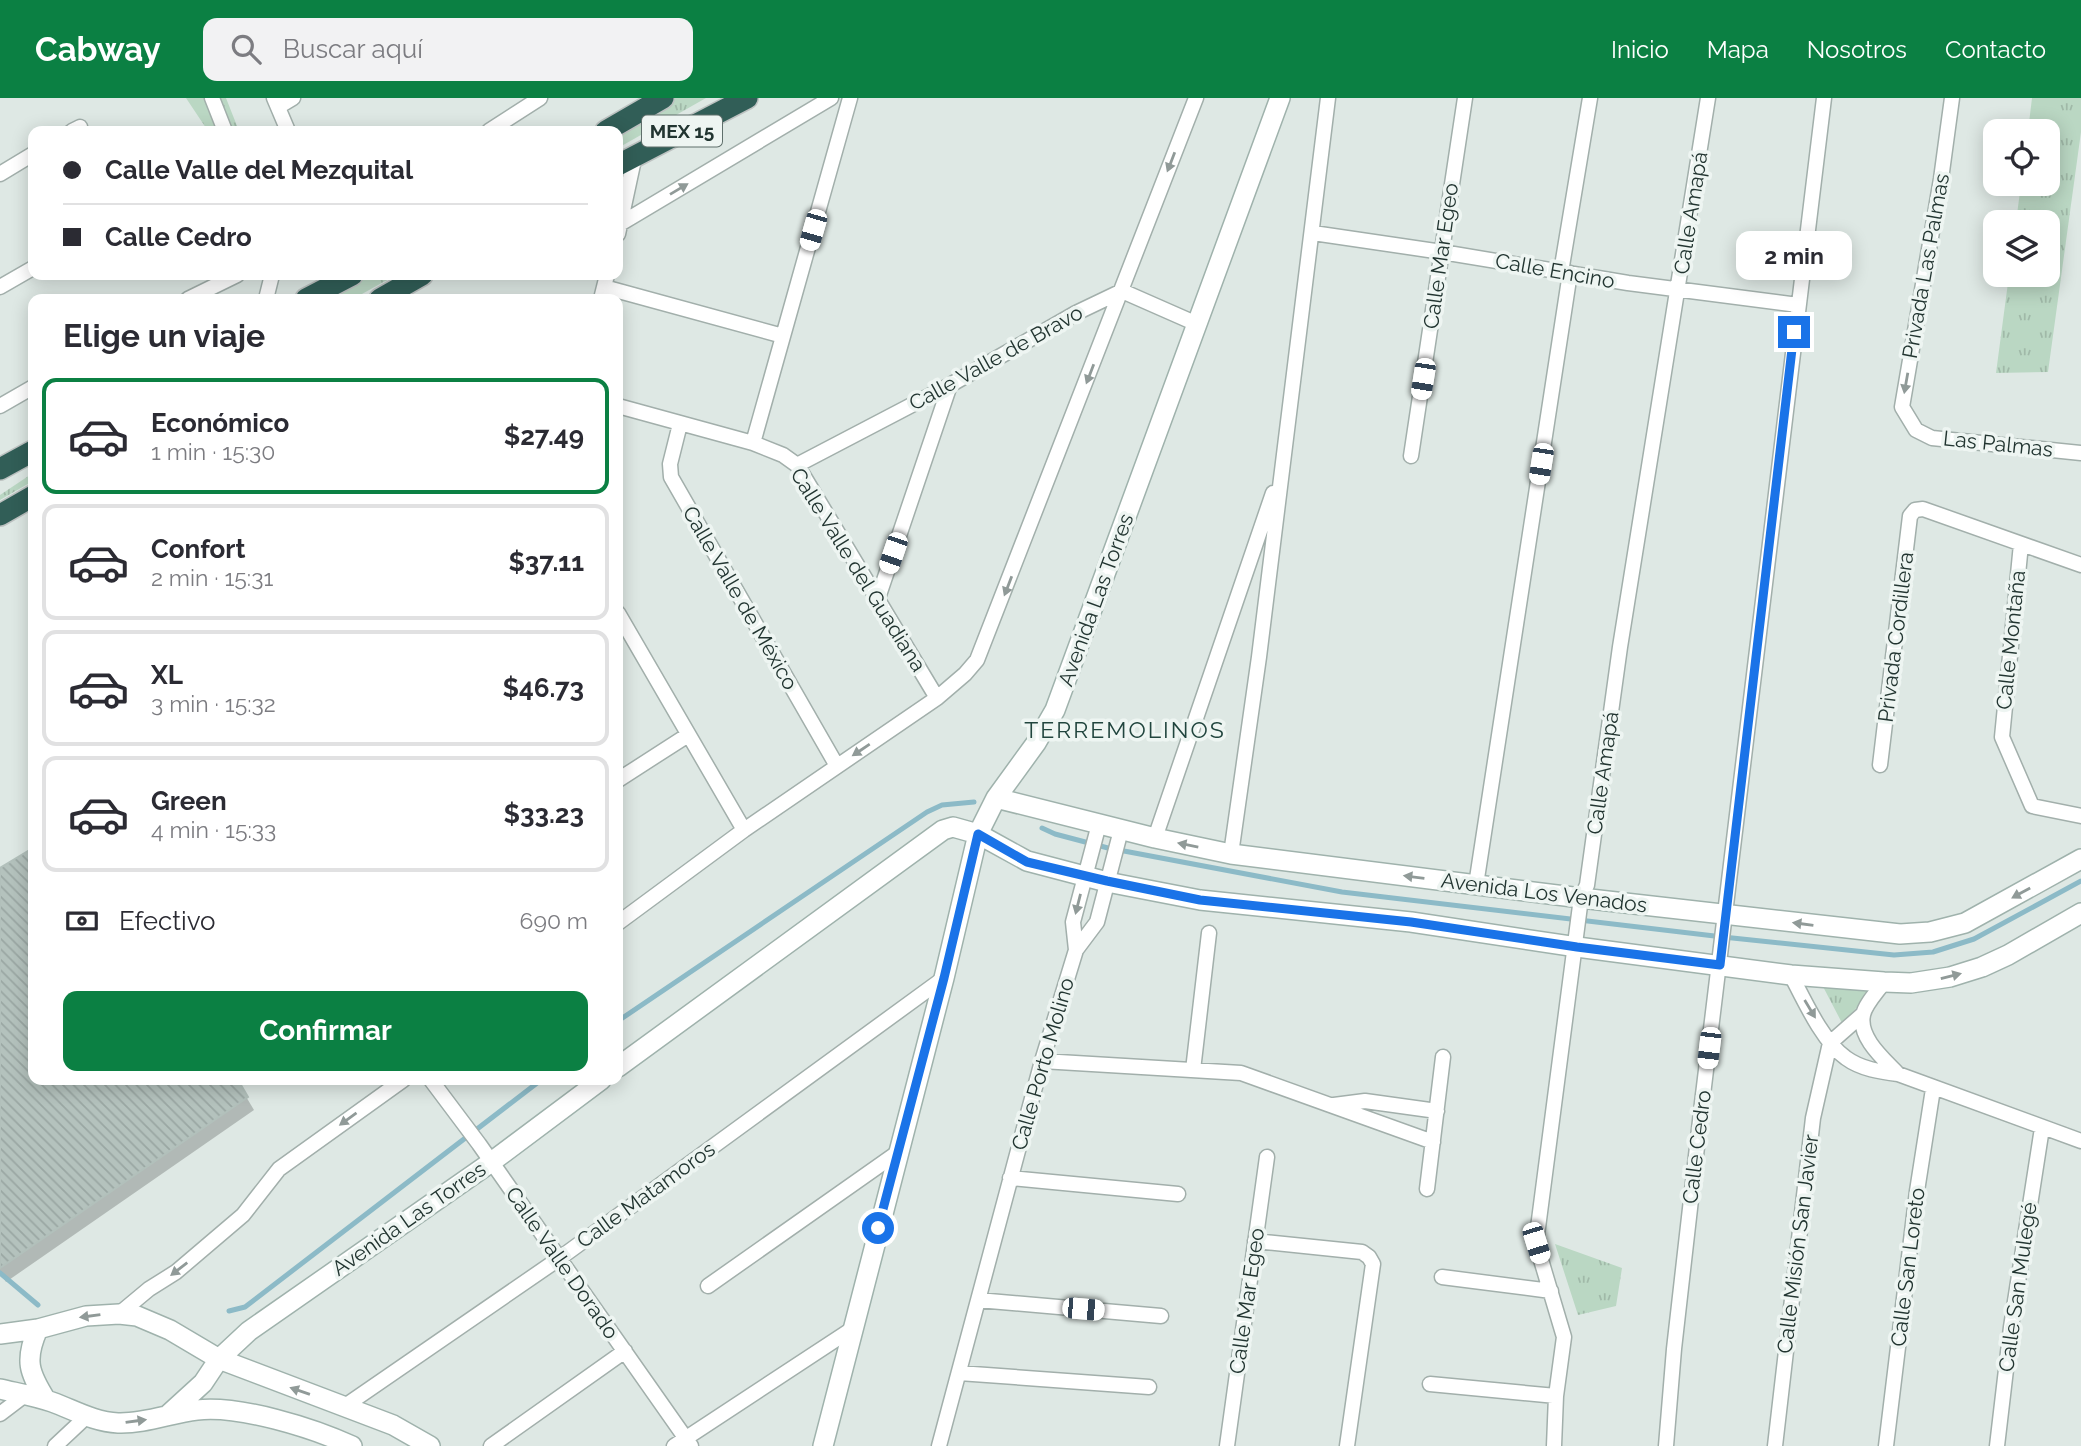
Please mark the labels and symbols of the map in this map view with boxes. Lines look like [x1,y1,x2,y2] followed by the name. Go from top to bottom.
[642,116,722,146] road number: MEX 15
[1668,150,1713,276] street label: Calle Amapá
[1165,151,1176,172] one-way arrow
[1897,171,1954,360] street label: Privada Las Palmas
[1418,181,1463,331] street label: Calle Mar Egeo
[669,183,688,195] one-way arrow
[798,207,829,253] car
[1736,230,1852,280] callout: 2 min
[1493,248,1617,293] street label: Calle Encino
[905,299,1087,416] street label: Calle Valle de Bravo
[1778,316,1810,348] route end
[1410,357,1437,401] car
[1084,364,1095,385] one-way arrow
[1900,372,1911,394] one-way arrow
[1942,425,2054,462] street label: Las Palmas
[1528,442,1555,486] car
[785,463,931,676] street label: Calle Valle del Guadiana
[678,501,803,694] street label: Calle Valle de México
[1053,510,1138,689] street label: Avenida Las Torres
[877,530,910,576] car
[1873,550,1918,724] street label: Privada Cordillera
[1991,569,2030,711] street label: Calle Montaña
[1002,576,1013,597] one-way arrow
[1582,710,1623,836] street label: Calle Amapá
[1024,716,1226,743] district label: TERREMOLINOS
[852,743,870,757] one-way arrow
[1177,840,1199,851] one-way arrow
[1440,867,1648,918] street label: Avenida Los Venados
[1403,871,1425,882] one-way arrow
[2012,887,2031,899] one-way arrow
[1072,893,1083,915] one-way arrow
[1792,919,1814,930] one-way arrow
[1941,970,1963,981] one-way arrow
[1006,975,1079,1153] street label: Calle Porto Molino
[1804,1000,1817,1019] one-way arrow
[1697,1026,1722,1070] car
[1677,1089,1716,1205] street label: Calle Cedro
[339,1112,357,1126] one-way arrow
[1772,1132,1823,1355] street label: Calle Misión San Javier
[572,1136,720,1253] street label: Calle Matamoros
[327,1156,490,1281] street label: Avenida Las Torres
[501,1182,624,1344] street label: Calle Valle Dorado
[1885,1186,1930,1348] street label: Calle San Loreto
[1993,1201,2042,1373] street label: Calle San Mulegé
[862,1212,894,1244] route start
[1520,1220,1553,1266] car
[1224,1226,1269,1376] street label: Calle Mar Egeo
[170,1262,188,1277] one-way arrow
[1062,1297,1105,1321] car
[79,1311,101,1322] one-way arrow
[290,1385,311,1396] one-way arrow
[125,1415,147,1426] one-way arrow

